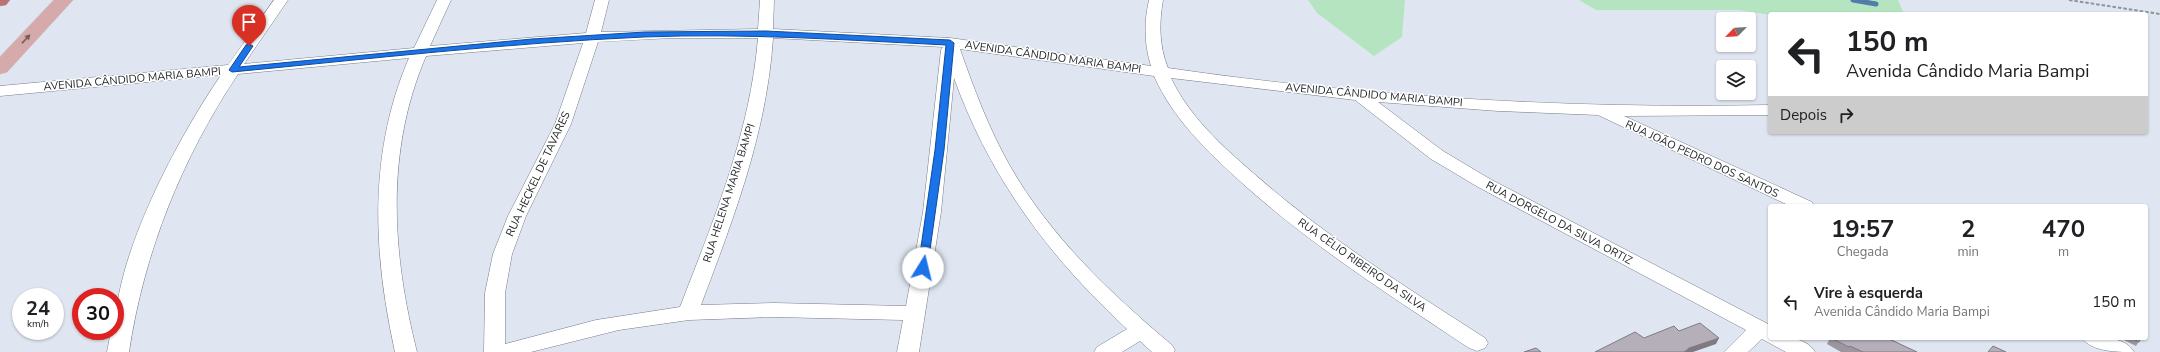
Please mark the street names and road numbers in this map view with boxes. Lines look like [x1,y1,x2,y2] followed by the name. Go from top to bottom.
[964,36,1142,77] street label: AVENIDA CÂNDIDO MARIA BAMPI
[43,63,221,94] street label: AVENIDA CÂNDIDO MARIA BAMPI
[1285,79,1463,110] street label: AVENIDA CÂNDIDO MARIA BAMPI
[502,109,574,239] street label: RUA HECKEL DE TAVARES
[1623,117,1781,201] street label: RUA JOÃO PEDRO DOS SANTOS
[699,122,759,264] street label: RUA HELENA MARIA BAMPI
[1483,178,1635,268] street label: RUA DORGELO DA SILVA ORTIZ
[1295,214,1430,315] street label: RUA CÉLIO RIBEIRO DA SILVA

